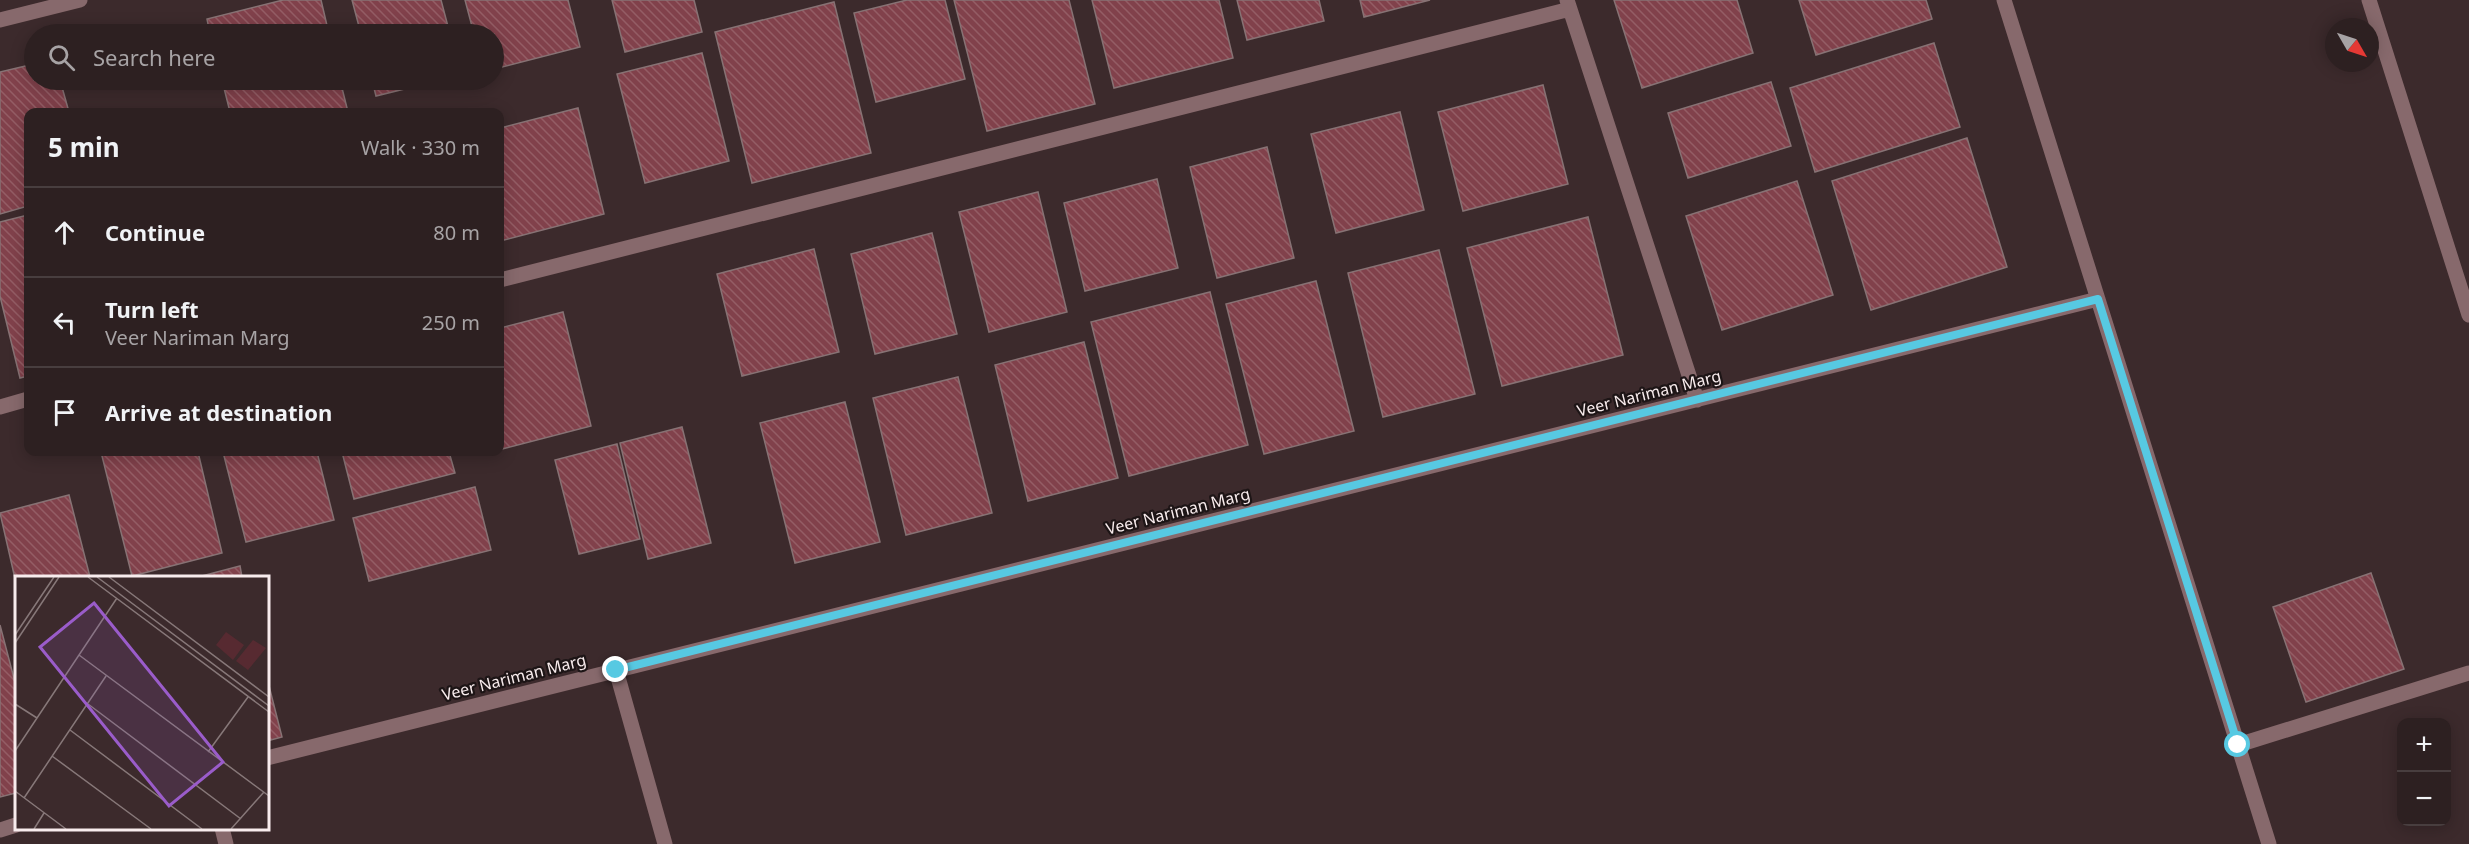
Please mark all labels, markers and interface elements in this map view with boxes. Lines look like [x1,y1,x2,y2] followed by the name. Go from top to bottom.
[2325,18,2379,72] north arrow
[24,24,504,90] search box
[45,41,78,74] icon: search
[93,42,215,72] text: Search here
[48,129,120,165] text: 5 min
[361,134,480,161] text: Walk · 330 m
[48,216,81,249] icon: ahead
[105,217,205,247] text: Continue
[433,219,480,246] text: 80 m
[105,294,199,324] text: Turn left
[48,306,81,339] icon: left
[422,309,480,336] text: 250 m
[105,324,290,351] text: Veer Nariman Marg
[1575,364,1723,422] street label: Veer Nariman Marg
[48,396,81,429] icon: arrive
[105,397,332,427] text: Arrive at destination
[1104,482,1252,540] street label: Veer Nariman Marg
[15,576,268,829] inset map
[440,648,588,706] street label: Veer Nariman Marg
[602,656,628,682] route end
[2397,718,2451,826] map controls
[2397,718,2451,772] button: +
[2224,731,2250,757] route start
[2397,772,2451,826] button: −

